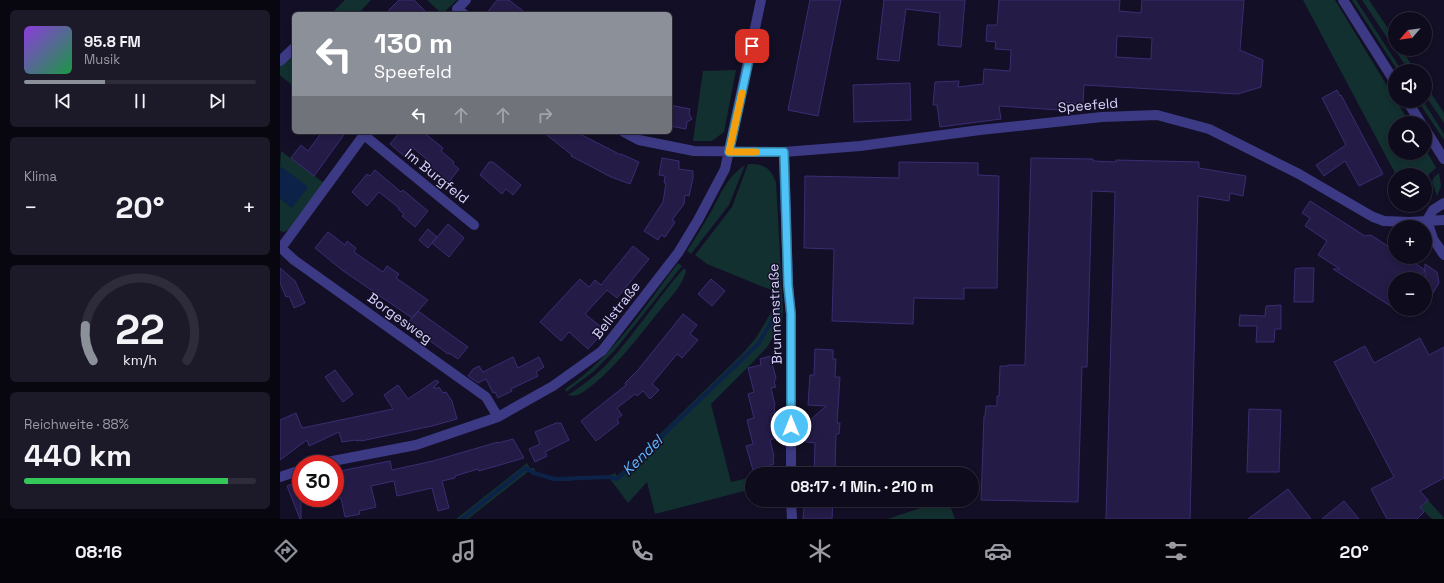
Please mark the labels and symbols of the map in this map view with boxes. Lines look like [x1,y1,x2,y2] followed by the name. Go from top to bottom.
[1388,12,1432,56] north arrow
[735,29,769,63] pin
[1057,93,1119,117] street label: Speefeld
[401,145,473,207] street label: Im Burgfeld
[764,263,786,365] street label: Brunnenstraße
[588,278,644,342] street label: Bellstraße
[364,288,436,348] street label: Borgesweg
[770,405,812,447] position arrow
[618,429,668,479] water label: Kendel
[292,455,344,507] speed limit sign: 30

